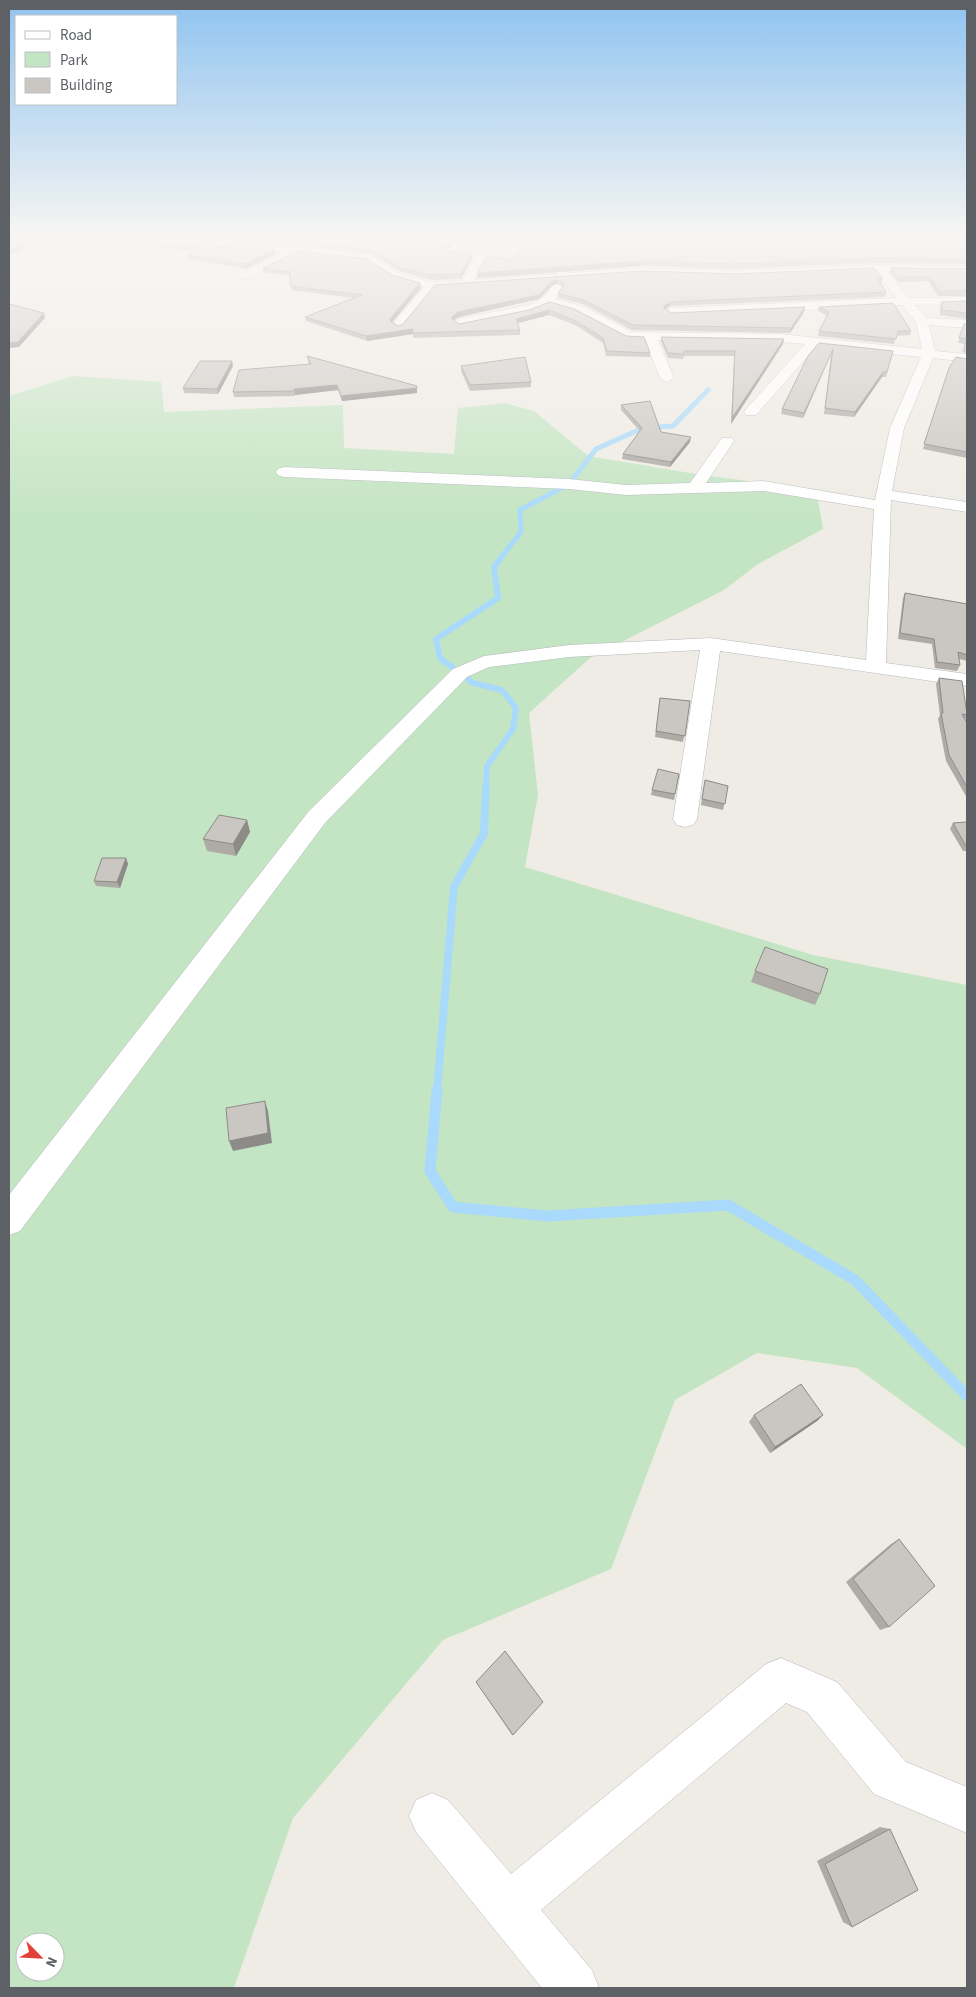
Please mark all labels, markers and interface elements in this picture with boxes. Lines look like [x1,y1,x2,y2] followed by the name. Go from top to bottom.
[15,15,178,105] legend
[60,25,92,46] text: Road
[60,50,89,71] text: Park
[60,75,113,96] text: Building
[15,1932,65,1982] north arrow
[40,1954,62,1970] text: N

